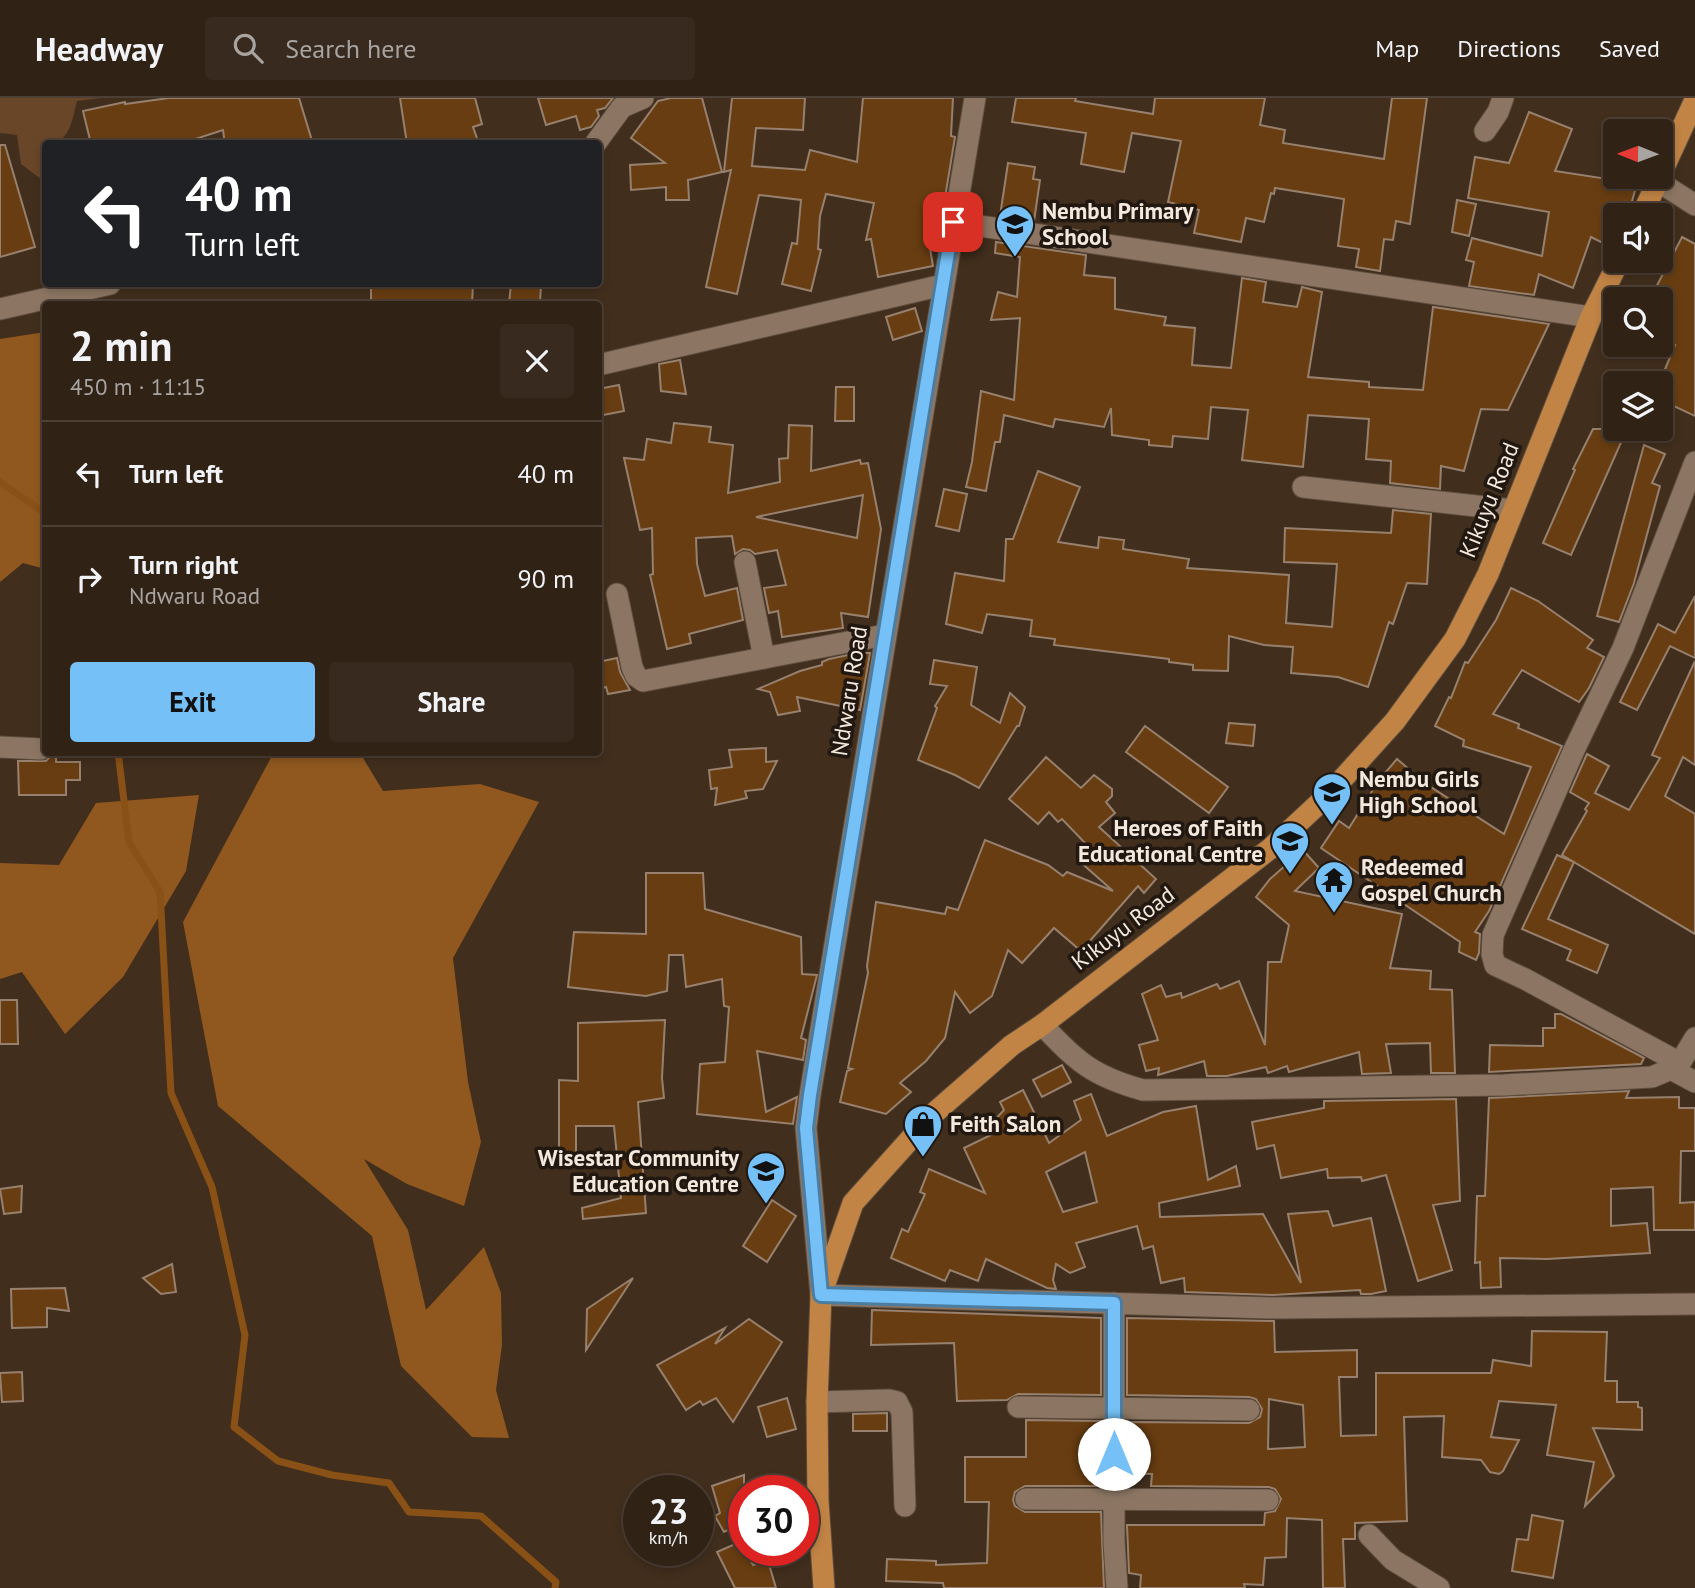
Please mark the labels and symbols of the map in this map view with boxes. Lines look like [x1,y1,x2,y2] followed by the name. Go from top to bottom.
[1603,119,1673,189] north arrow
[923,192,983,252] pin
[1042,196,1195,251] place label: Nembu Primary School
[994,203,1036,258] school or university icon: Nembu Primary School
[1452,438,1525,562] street label: Kikuyu Road
[824,624,873,758] street label: Ndwaru Road
[1359,764,1480,819] place label: Nembu Girls High School
[1311,771,1353,826] school or university icon: Nembu Girls High School
[1078,813,1263,868] place label: Heroes of Faith Educational Centre
[1269,820,1311,875] school or university icon: Heroes of Faith Educational Centre
[1361,852,1502,907] place label: Redeemed Gospel Church
[1313,859,1355,914] temple icon: Redeemed Gospel Church
[1065,879,1180,976] street label: Kikuyu Road
[902,1103,944,1158] shop icon: Feith Salon
[950,1109,1061,1138] place label: Feith Salon
[538,1143,740,1198] place label: Wisestar Community Education Centre
[745,1150,787,1205] school or university icon: Wisestar Community Education Centre
[1077,1417,1151,1491] position arrow
[728,1475,819,1566] speed limit sign: 30

